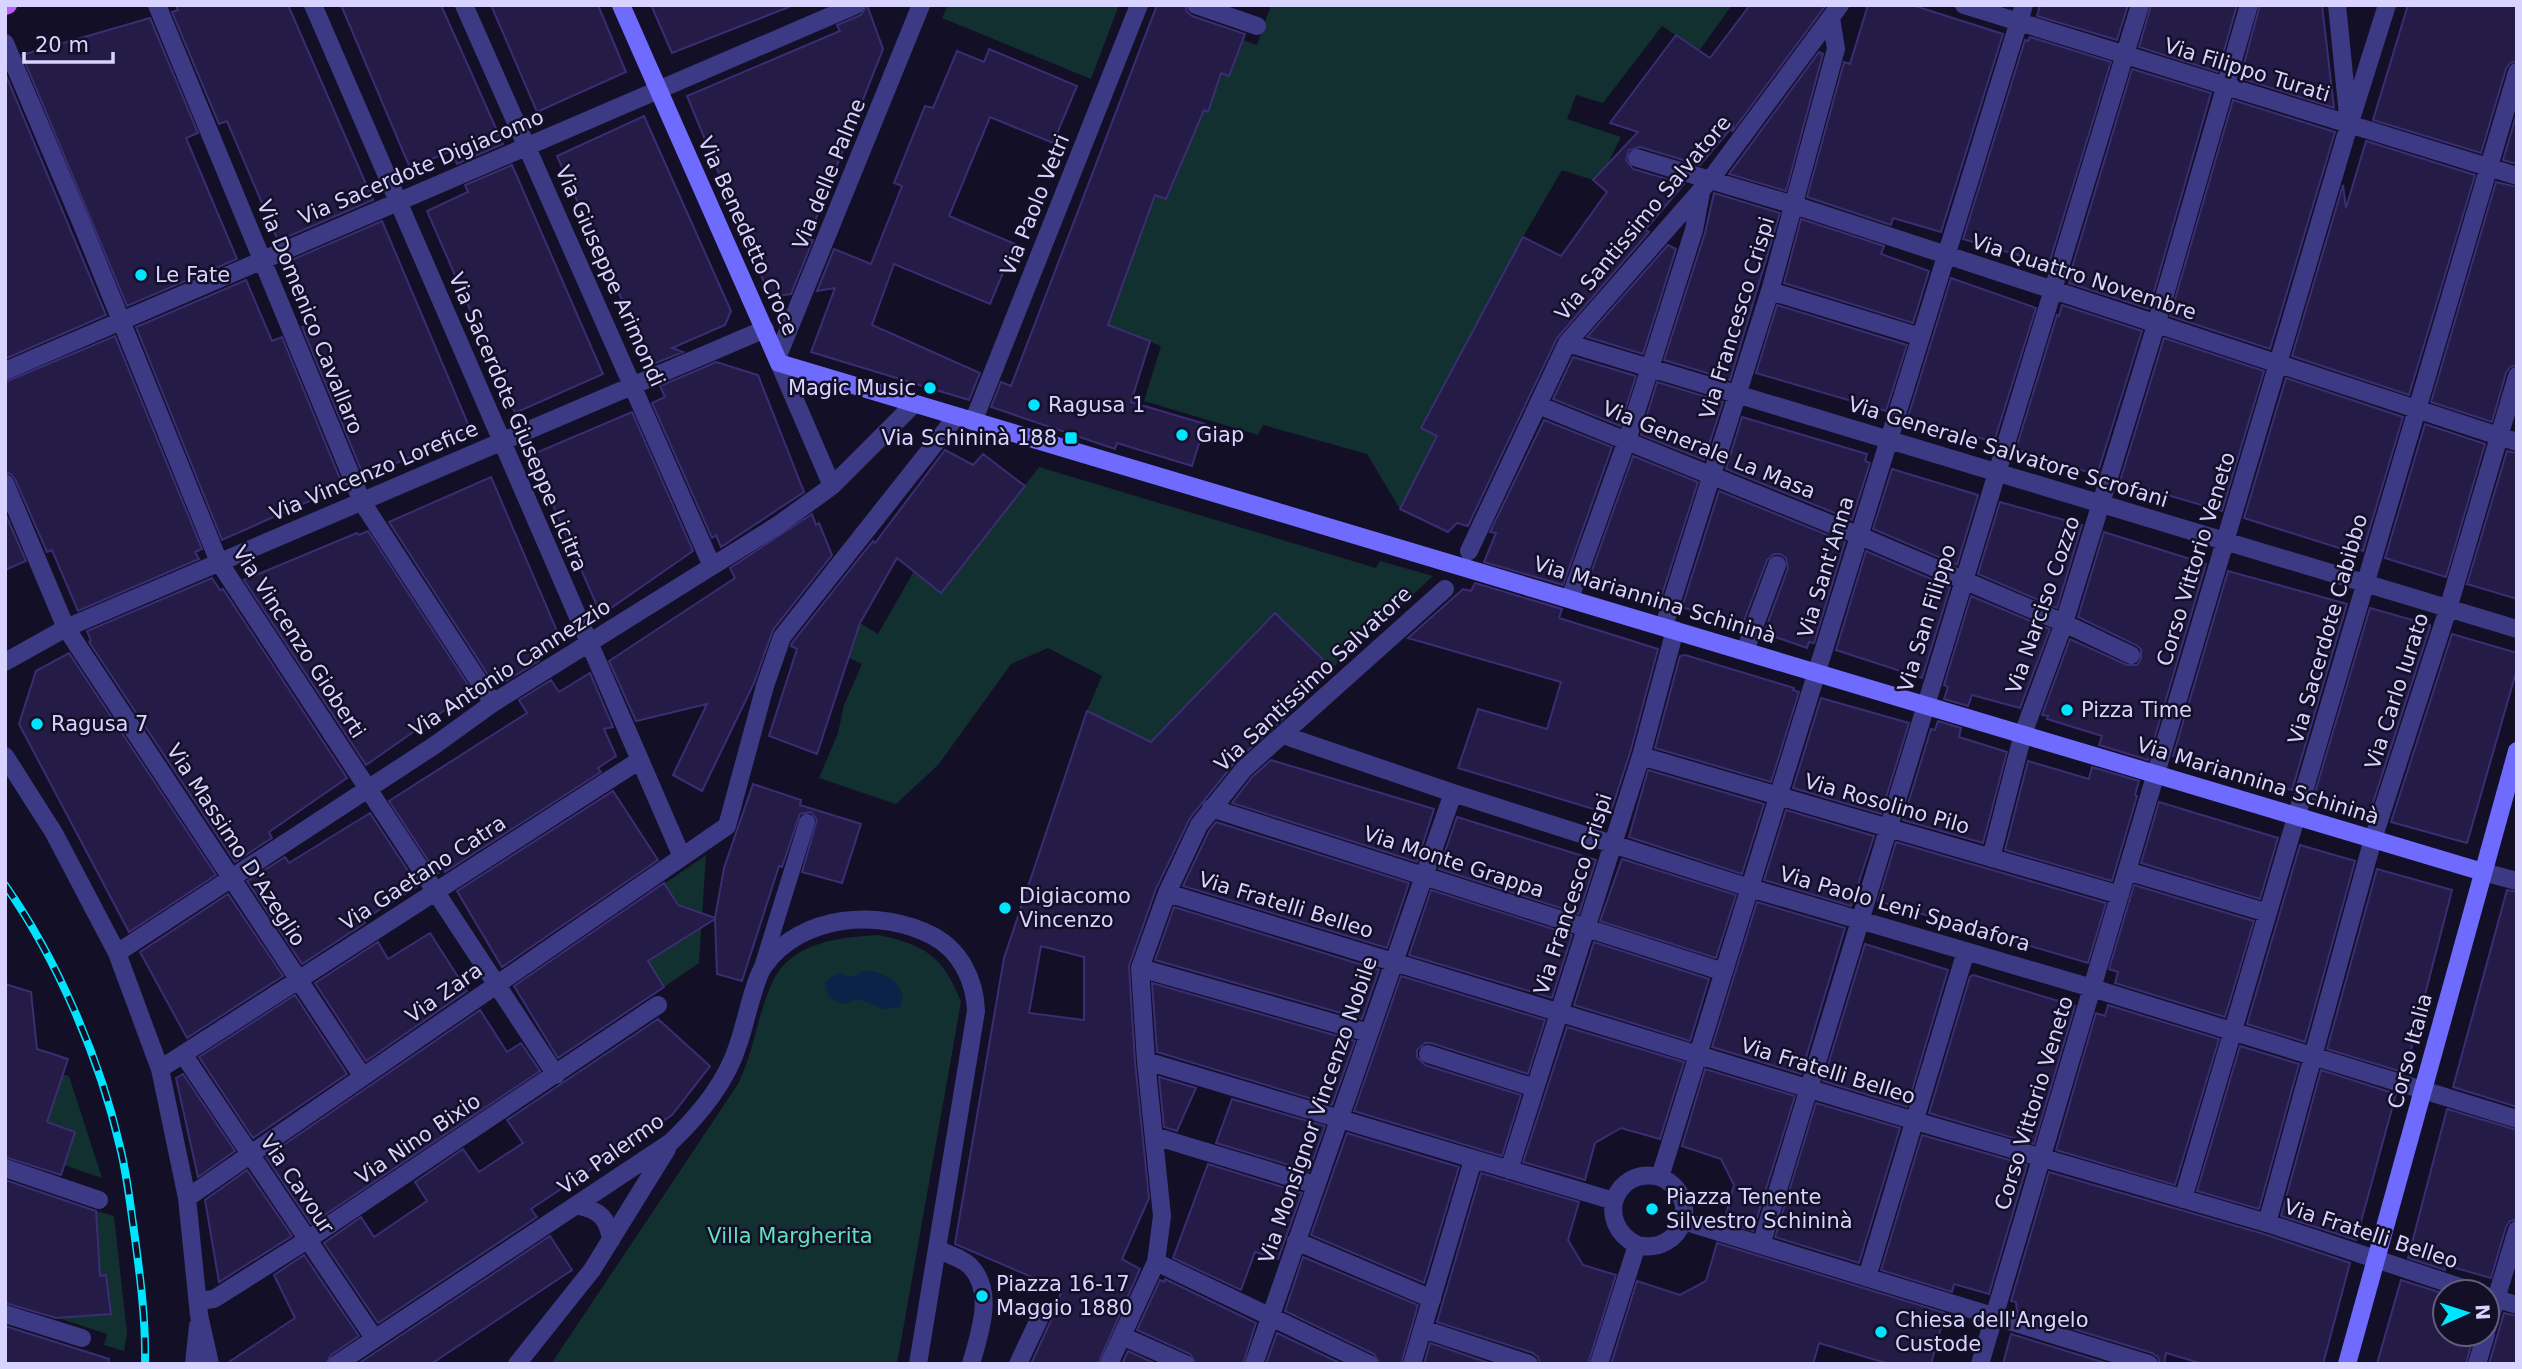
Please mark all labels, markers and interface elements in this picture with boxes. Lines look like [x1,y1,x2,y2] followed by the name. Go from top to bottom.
[24,21,114,65] scale bar
[35,33,89,57] text: 20 m
[2161,33,2333,107] street label: Via Filippo Turati
[788,95,870,253] street label: Via delle Palme
[295,104,547,230] street label: Via Sacerdote Digiacomo
[1550,111,1736,325] street label: Via Santissimo Salvatore
[996,131,1074,279] street label: Via Paolo Vetri
[693,133,803,339] street label: Via Benedetto Croce
[550,162,670,390] street label: Via Giuseppe Arimondi
[252,196,368,438] street label: Via Domenico Cavallaro
[1695,214,1779,422] street label: Via Francesco Crispi
[1969,229,2199,325] street label: Via Quattro Novembre
[155,263,230,287] place label: Le Fate
[133,267,149,283] marker: Le Fate
[444,269,592,575] street label: Via Sacerdote Giuseppe Licitra
[788,376,916,400] place label: Magic Music
[922,380,938,396] marker: Magic Music
[1845,392,2171,512] street label: Via Generale Salvatore Scrofani
[1048,393,1145,417] place label: Ragusa 1
[1599,396,1819,504] street label: Via Generale La Masa
[1026,397,1042,413] marker: Ragusa 1
[266,416,482,526] street label: Via Vincenzo Lorefice
[1196,423,1244,447] place label: Giap
[882,426,1057,450] place label: Via Schininà 188
[1174,427,1190,443] marker: Giap
[1063,430,1079,446] marker: Via Schininà 188
[2152,449,2240,669] street label: Corso Vittorio Veneto
[1793,493,1859,641] street label: Via Sant'Anna
[2284,511,2372,747] street label: Via Sacerdote Cabibbo
[2001,513,2085,697] street label: Via Narciso Cozzo
[228,541,370,743] street label: Via Vincenzo Gioberti
[1893,541,1961,695] street label: Via San Filippo
[1531,552,1779,648] street label: Via Mariannina Schininà
[1210,582,1416,776] street label: Via Santissimo Salvatore
[405,594,615,742] street label: Via Antonio Cannezzio
[2360,610,2434,772] street label: Via Carlo Iurato
[2081,698,2192,722] place label: Pizza Time
[2059,702,2075,718] marker: Pizza Time
[51,712,148,736] place label: Ragusa 7
[29,716,45,732] marker: Ragusa 7
[2134,733,2382,829] street label: Via Mariannina Schininà
[162,739,310,951] street label: Via Massimo D'Azeglio
[1802,769,1972,839] street label: Via Rosolino Pilo
[1529,790,1617,998] street label: Via Francesco Crispi
[336,810,510,936] street label: Via Gaetano Catra
[1361,821,1547,903] street label: Via Monte Grappa
[1777,862,2033,956] street label: Via Paolo Leni Spadafora
[1196,867,1376,943] street label: Via Fratelli Belleo
[1019,884,1131,932] place label: Digiacomo Vincenzo
[997,900,1013,916] marker: Digiacomo Vincenzo
[1254,953,1382,1267] street label: Via Monsignor Vincenzo Nobile
[401,958,487,1028] street label: Via Zara
[2383,991,2437,1111] street label: Corso Italia
[1990,993,2078,1213] street label: Corso Vittorio Veneto
[1738,1033,1918,1109] street label: Via Fratelli Belleo
[351,1089,485,1189] street label: Via Nino Bixio
[553,1109,669,1199] street label: Via Palermo
[255,1130,339,1238] street label: Via Cavour
[1666,1185,1853,1233] place label: Piazza Tenente Silvestro Schininà
[2281,1195,2461,1273] street label: Via Fratelli Belleo
[1644,1201,1660,1217] marker: Piazza Tenente Silvestro Schininà
[707,1224,873,1248] park label: Villa Margherita
[996,1272,1132,1320] place label: Piazza 16-17 Maggio 1880
[2431,1278,2501,1348] north arrow
[974,1288,990,1304] marker: Piazza 16-17 Maggio 1880
[2472,1304,2494,1321] text: N
[1895,1308,2089,1356] place label: Chiesa dell'Angelo Custode
[1873,1324,1889,1340] marker: Chiesa dell'Angelo Custode

